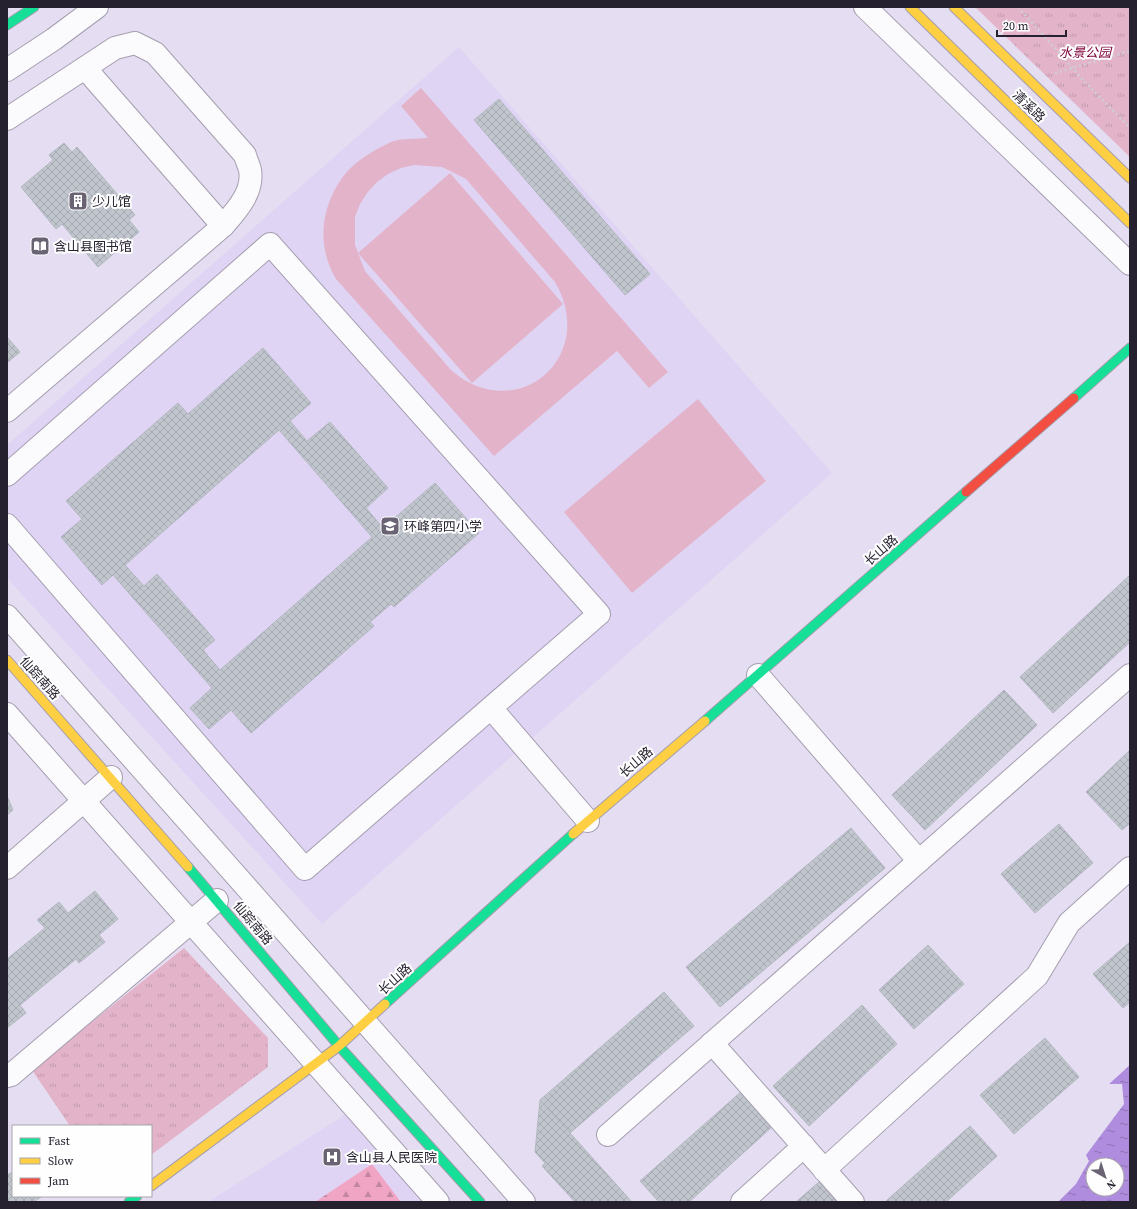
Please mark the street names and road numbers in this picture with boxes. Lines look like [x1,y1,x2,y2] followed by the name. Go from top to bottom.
[1009,86,1049,126] street label: 清溪路
[861,531,901,569] street label: 长山路
[16,653,64,703] street label: 仙踪南路
[616,743,656,781] street label: 长山路
[230,898,276,948] street label: 仙踪南路
[375,960,415,998] street label: 长山路

